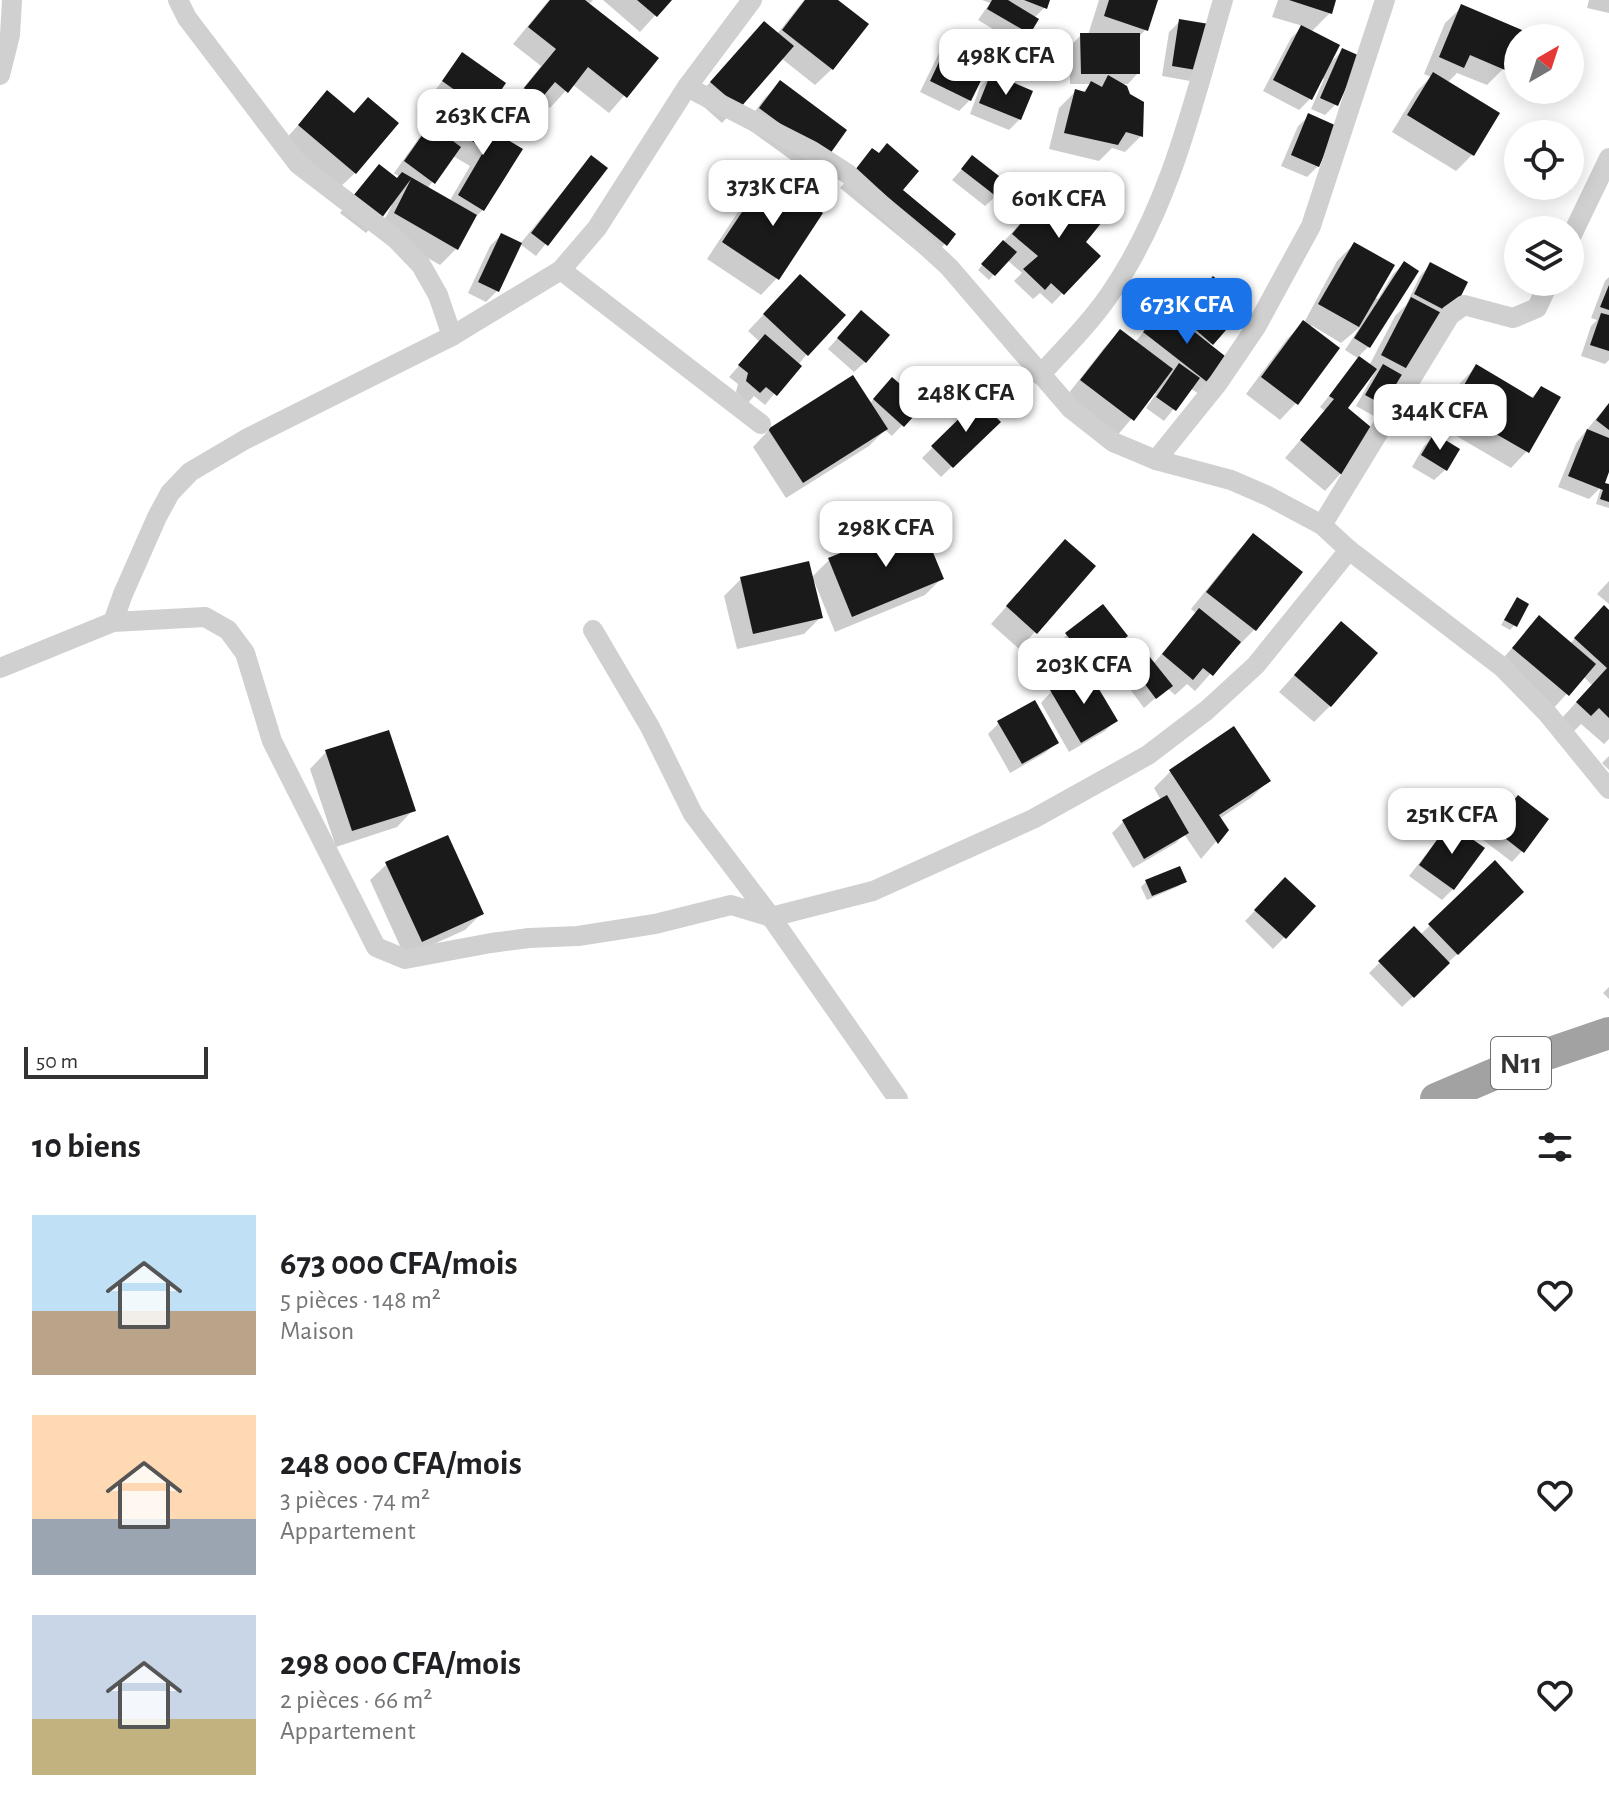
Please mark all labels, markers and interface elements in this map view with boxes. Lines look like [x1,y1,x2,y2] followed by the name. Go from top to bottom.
[1504,24,1584,104] north arrow
[1504,24,1584,296] map controls
[923,29,1089,97] pin: 498K CFA
[957,42,1055,68] text: 498K CFA
[400,89,566,157] pin: 263K CFA
[435,102,531,128] text: 263K CFA
[1504,120,1584,200] button: locate
[690,160,856,228] pin: 373K CFA
[976,172,1142,240] pin: 601K CFA
[726,173,820,199] text: 373K CFA
[1012,185,1106,211] text: 601K CFA
[1504,216,1584,296] button: layers
[1104,278,1270,346] pin: 673K CFA
[1140,291,1234,317] text: 673K CFA
[883,366,1049,434] pin: 248K CFA
[917,379,1015,405] text: 248K CFA
[1357,384,1523,452] pin: 344K CFA
[1392,397,1488,423] text: 344K CFA
[803,501,969,569] pin: 298K CFA
[838,514,934,540] text: 298K CFA
[1001,638,1167,706] pin: 203K CFA
[1036,651,1132,677] text: 203K CFA
[1369,788,1535,856] pin: 251K CFA
[1406,801,1498,827] text: 251K CFA
[1491,1037,1551,1089] road number: N11
[24,1043,208,1079] scale bar
[36,1050,78,1072] text: 50 m
[1533,1125,1577,1169] icon: filters
[32,1130,141,1164] text: 10 biens
[96,1247,192,1343] icon: home
[280,1247,518,1281] text: 673 000 CFA/mois
[1533,1273,1577,1317] icon: heart
[280,1287,441,1313] text: 5 pièces · 148 m²
[280,1318,354,1344] text: Maison
[96,1447,192,1543] icon: home
[280,1447,522,1481] text: 248 000 CFA/mois
[1533,1473,1577,1517] icon: heart
[280,1487,430,1513] text: 3 pièces · 74 m²
[280,1518,416,1544] text: Appartement
[96,1647,192,1743] icon: home
[280,1647,521,1681] text: 298 000 CFA/mois
[1533,1673,1577,1717] icon: heart
[280,1687,432,1713] text: 2 pièces · 66 m²
[280,1718,416,1744] text: Appartement

